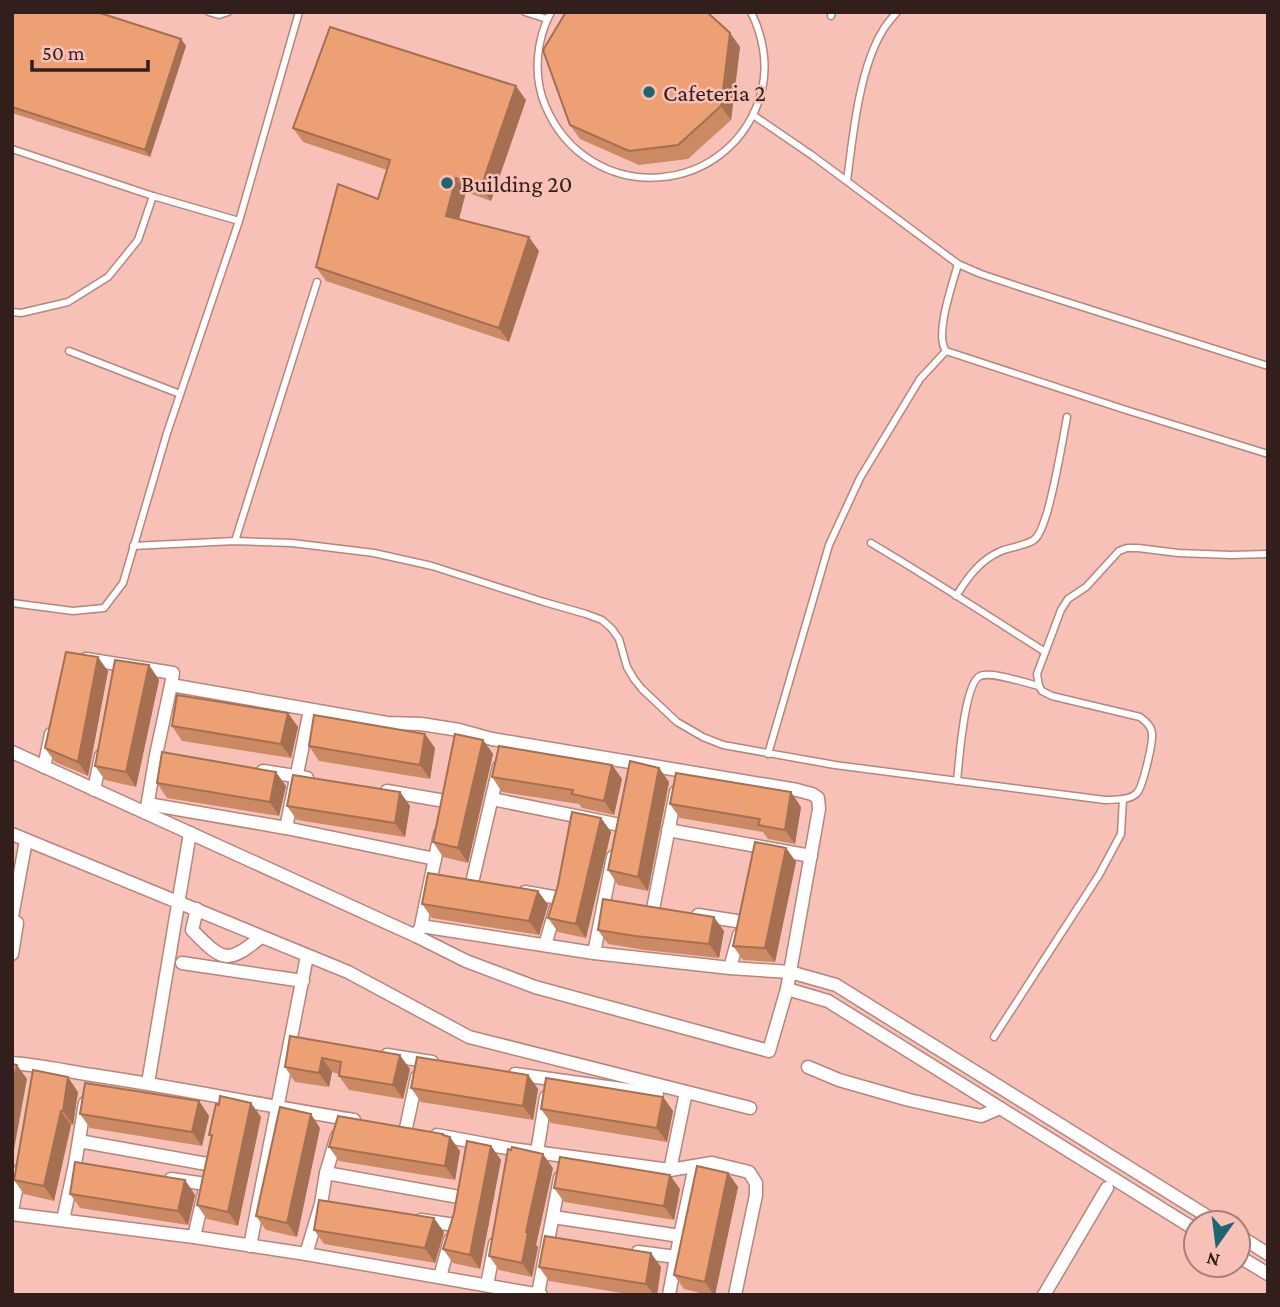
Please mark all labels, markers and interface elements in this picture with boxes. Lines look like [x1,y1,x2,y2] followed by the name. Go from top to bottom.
[32,28,147,72] scale bar
[42,41,85,65] text: 50 m
[663,79,766,106] place label: Cafeteria 2
[641,84,657,100] marker: Cafeteria 2
[461,170,572,197] place label: Building 20
[439,175,455,191] marker: Building 20
[1182,1209,1252,1279] north arrow
[1204,1248,1222,1272] text: N

